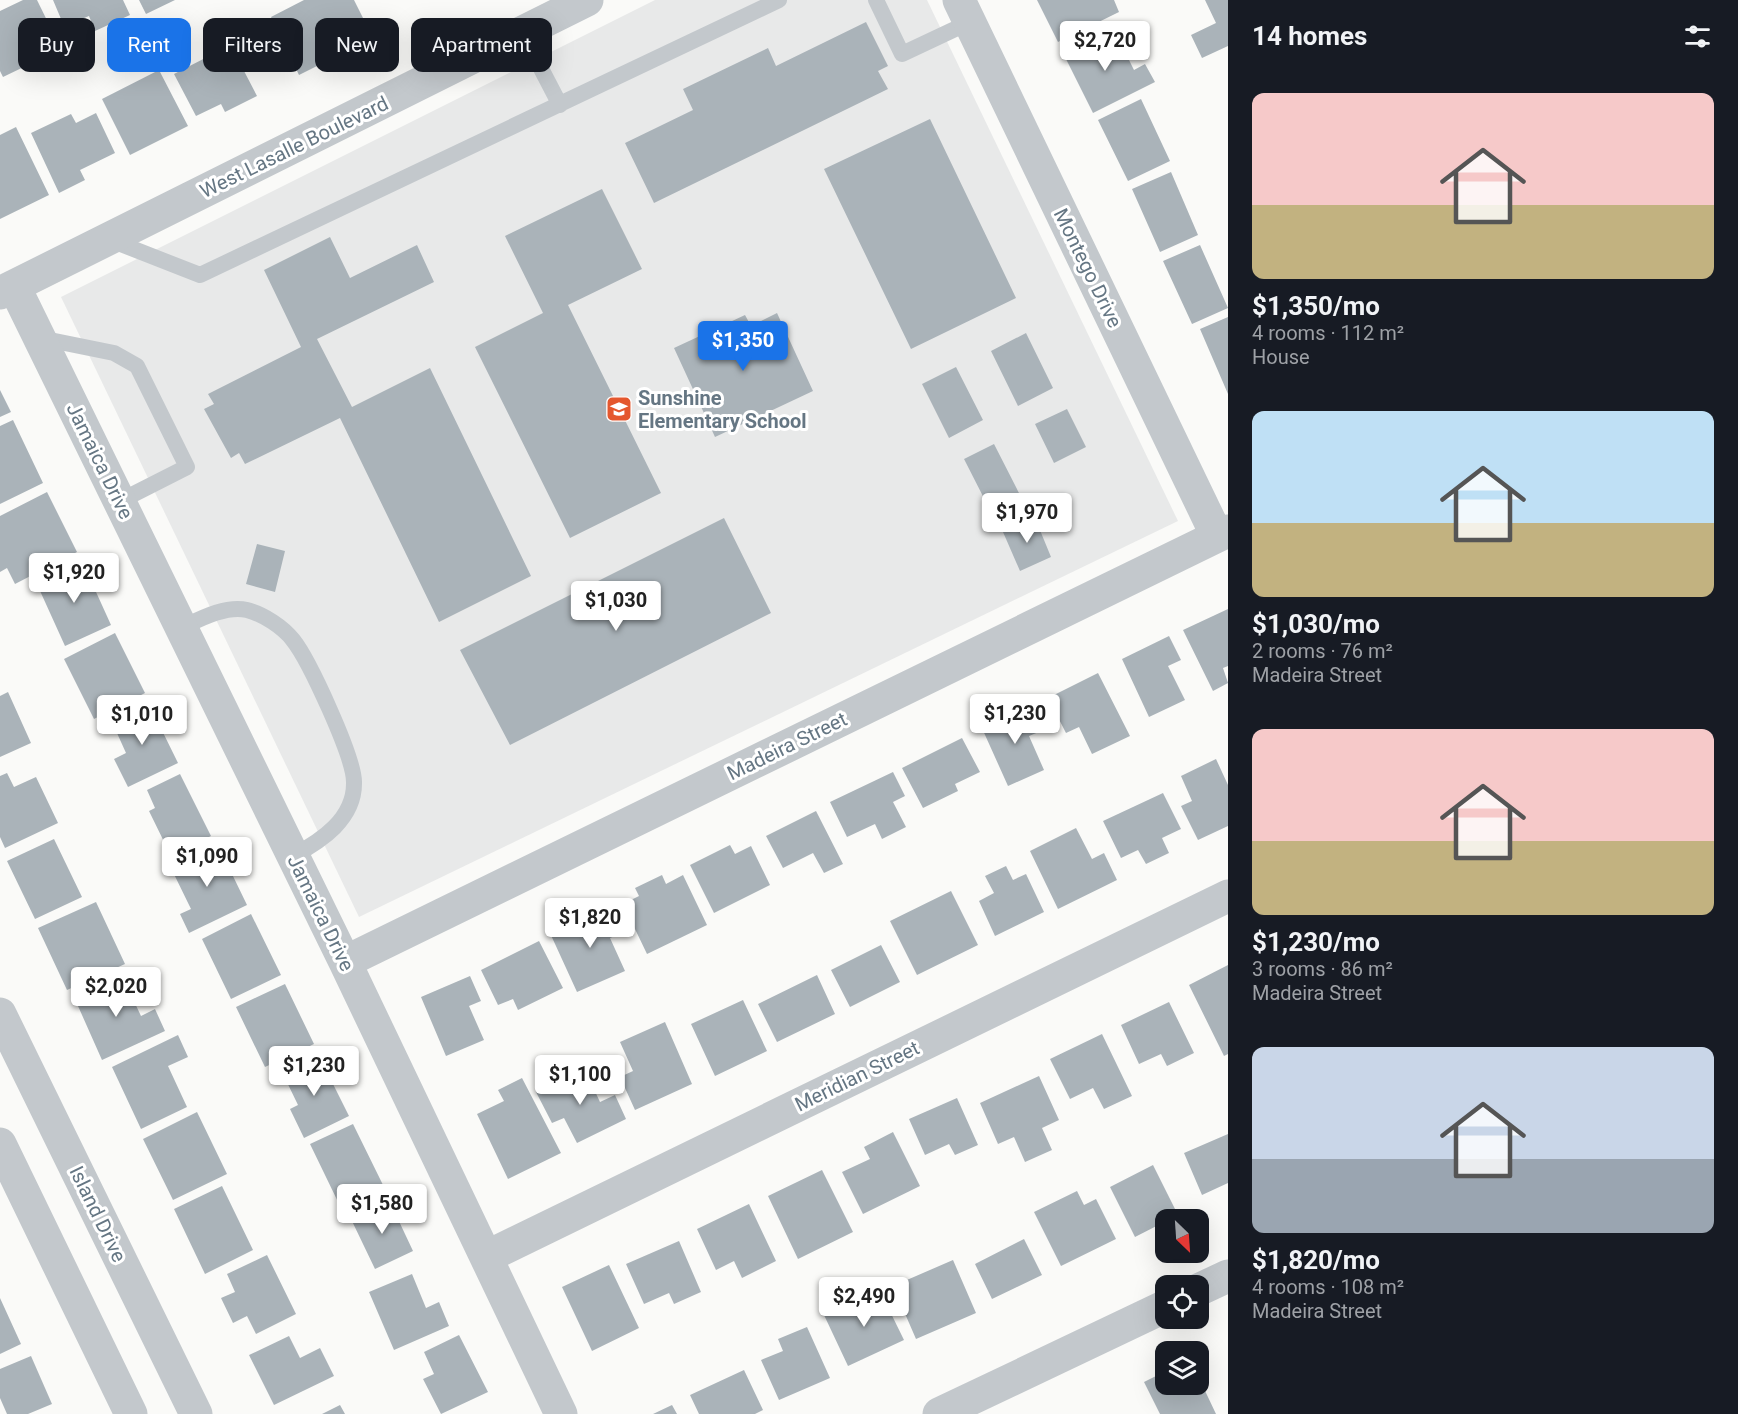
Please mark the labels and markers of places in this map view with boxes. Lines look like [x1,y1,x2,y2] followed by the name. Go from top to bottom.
[1056,21,1154,72] pin: $2,720
[694,321,792,372] pin: $1,350
[638,386,807,433] place label: Sunshine Elementary School
[604,394,634,424] school or university icon: Sunshine Elementary School
[978,493,1076,544] pin: $1,970
[25,553,123,604] pin: $1,920
[567,581,665,632] pin: $1,030
[966,694,1064,745] pin: $1,230
[93,695,191,746] pin: $1,010
[158,837,256,888] pin: $1,090
[541,898,639,949] pin: $1,820
[67,967,165,1018] pin: $2,020
[265,1046,363,1097] pin: $1,230
[531,1055,629,1106] pin: $1,100
[333,1184,431,1235] pin: $1,580
[815,1277,913,1328] pin: $2,490

